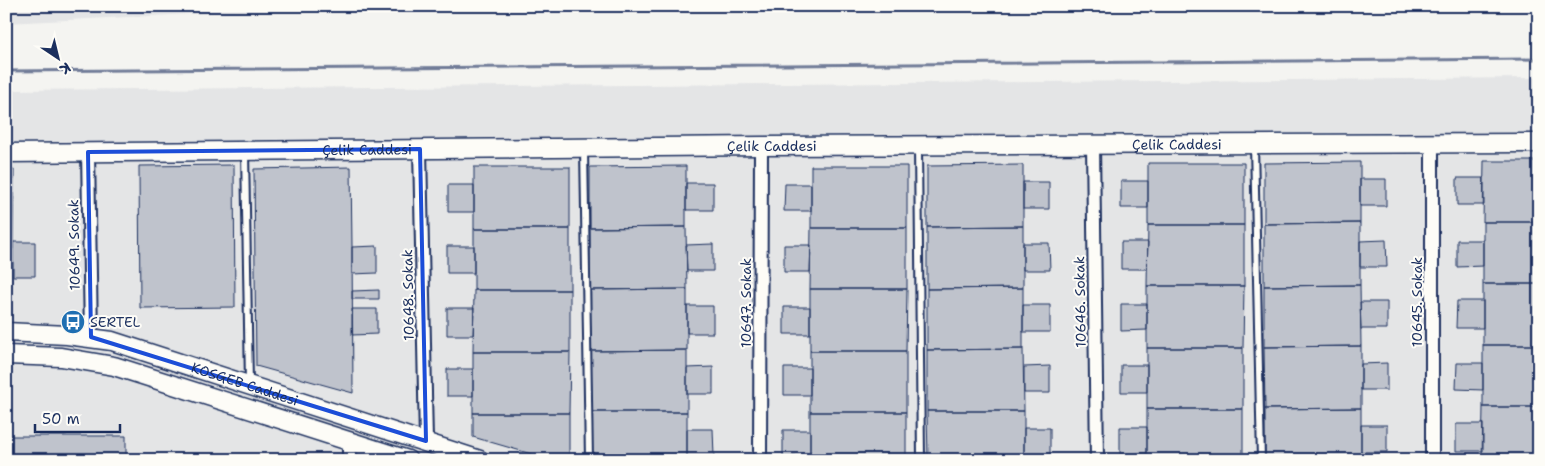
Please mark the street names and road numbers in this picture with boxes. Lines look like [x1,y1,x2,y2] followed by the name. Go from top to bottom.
[1132,135,1222,154] street label: Çelik Caddesi
[727,137,817,155] street label: Çelik Caddesi
[322,140,412,159] street label: Çelik Caddesi
[64,199,84,291] street label: 10649. Sokak
[398,249,418,341] street label: 10648. Sokak
[1070,256,1090,348] street label: 10646. Sokak
[1408,257,1426,347] street label: 10645. Sokak
[737,258,755,348] street label: 10647. Sokak
[189,358,301,410] street label: KOSGEB Caddesi

